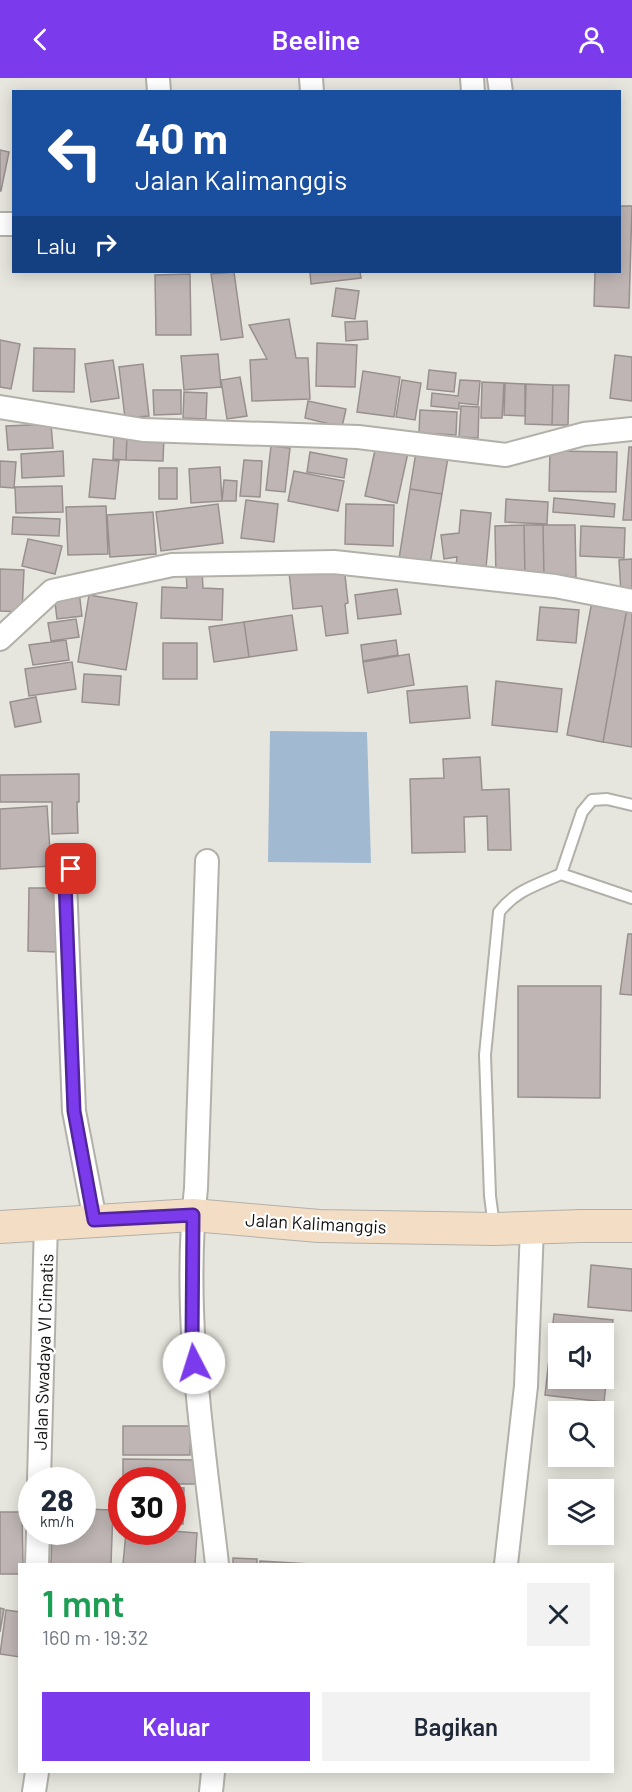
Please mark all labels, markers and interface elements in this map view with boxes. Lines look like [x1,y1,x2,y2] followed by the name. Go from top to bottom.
[24,23,57,56] icon: back
[272,23,360,55] text: Beeline
[575,23,608,56] icon: person
[135,112,228,162] text: 40 m
[36,114,114,192] icon: left
[135,163,347,195] text: Jalan Kalimanggis
[89,228,122,261] icon: right
[36,232,77,258] text: Lalu
[45,843,96,894] pin
[54,852,87,885] icon: arrive
[245,1208,387,1238] street label: Jalan Kalimanggis
[29,1253,57,1451] street label: Jalan Swadaya VI Cimatis
[548,1323,614,1545] map controls
[548,1323,614,1389] button: sound
[162,1331,226,1395] position arrow
[548,1401,614,1467] button: search
[108,1467,186,1545] speed limit sign: 30
[548,1479,614,1545] button: layers
[40,1481,74,1517] text: 28
[40,1512,74,1530] text: km/h
[42,1581,125,1624] text: 1 mnt
[527,1583,590,1646] button: close
[42,1625,149,1649] text: 160 m · 19:32
[42,1692,310,1761] button: Keluar
[322,1692,590,1761] button: Bagikan

